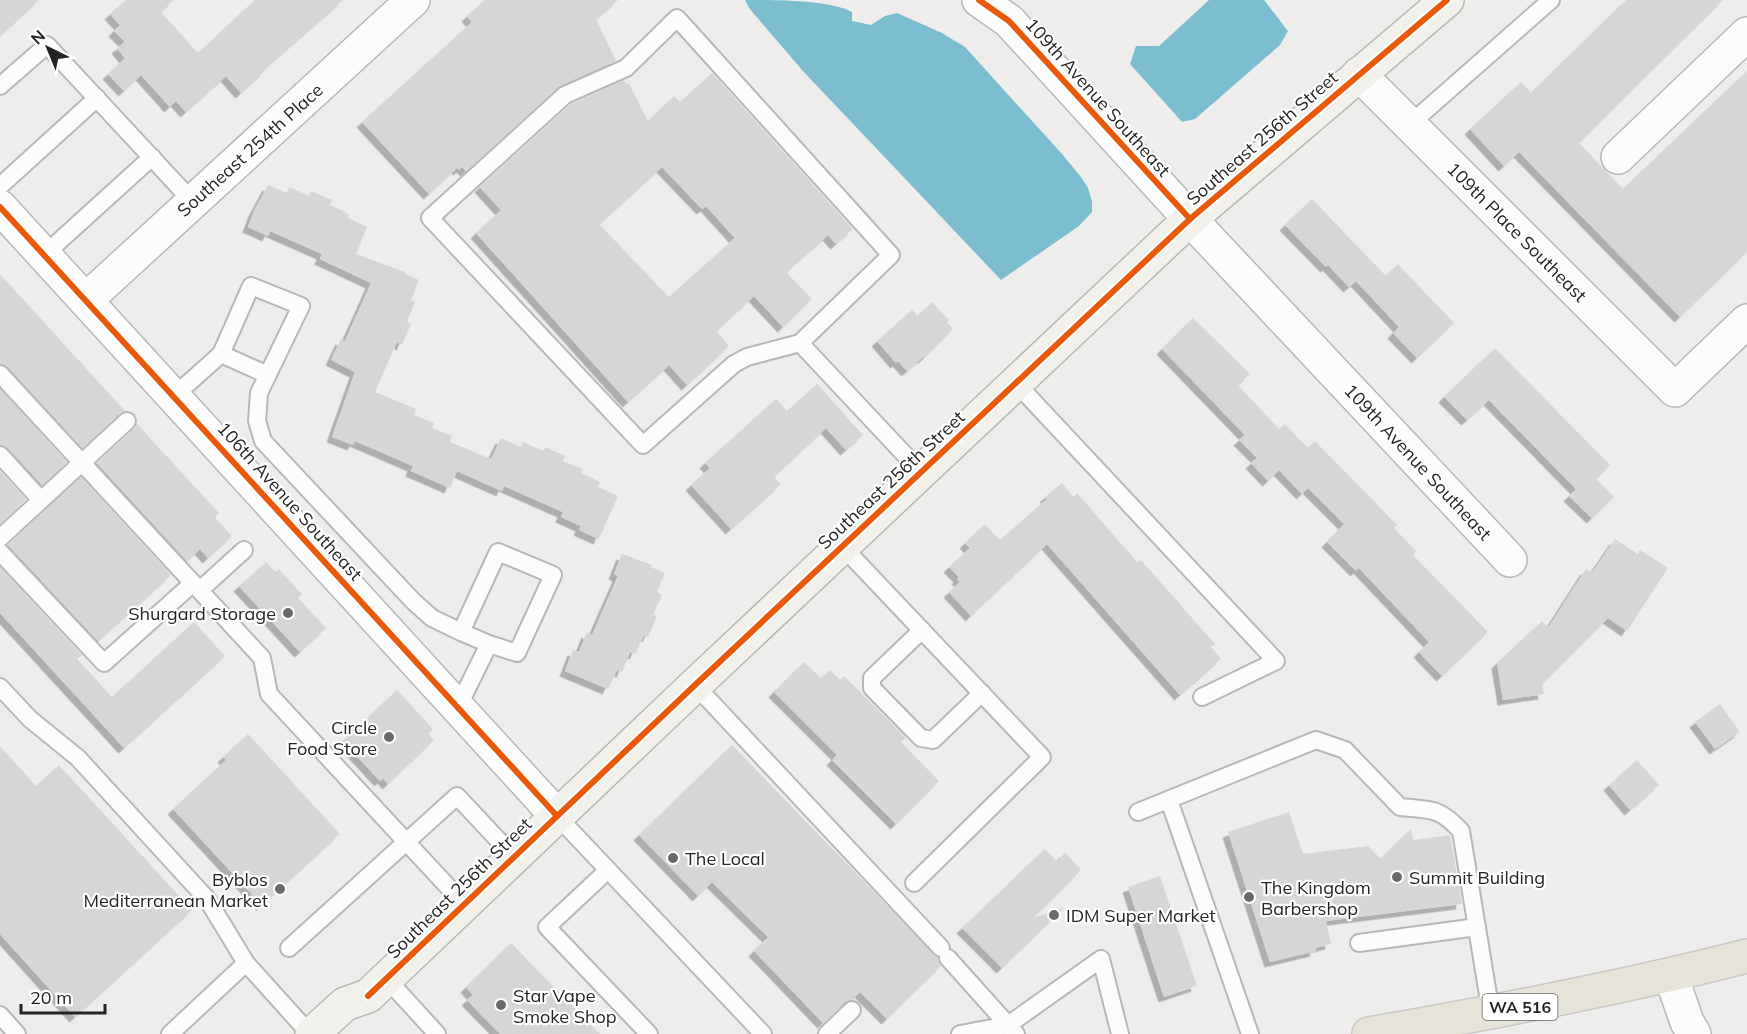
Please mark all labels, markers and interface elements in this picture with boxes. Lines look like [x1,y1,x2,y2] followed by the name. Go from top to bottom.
[1021,13,1175,181] street label: 109th Avenue Southeast
[18,18,78,78] north arrow
[27,26,49,48] text: N
[1182,66,1342,210] street label: Southeast 256th Street
[172,78,328,222] street label: Southeast 254th Place
[1442,157,1592,307] street label: 109th Place Southeast
[1339,379,1497,545] street label: 109th Avenue Southeast
[813,406,969,554] street label: Southeast 256th Street
[213,417,367,585] street label: 106th Avenue Southeast
[128,602,276,625] place label: Shurgard Storage
[281,606,295,620] marker: Shurgard Storage
[287,716,377,760] place label: Circle Food Store
[382,730,396,744] marker: Circle Food Store
[382,813,536,963] street label: Southeast 256th Street
[685,847,765,870] place label: The Local
[666,851,680,865] marker: The Local
[1409,866,1545,889] place label: Summit Building
[84,868,268,912] place label: Byblos Mediterranean Market
[1390,870,1404,884] marker: Summit Building
[1261,876,1371,920] place label: The Kingdom Barbershop
[273,882,287,896] marker: Byblos Mediterranean Market
[1242,890,1256,904] marker: The Kingdom Barbershop
[1066,904,1216,927] place label: IDM Super Market
[1047,908,1061,922] marker: IDM Super Market
[21,977,105,1015] scale bar
[513,984,617,1028] place label: Star Vape Smoke Shop
[30,986,72,1009] text: 20 m
[1482,994,1558,1020] road number: WA 516
[494,998,508,1012] marker: Star Vape Smoke Shop

